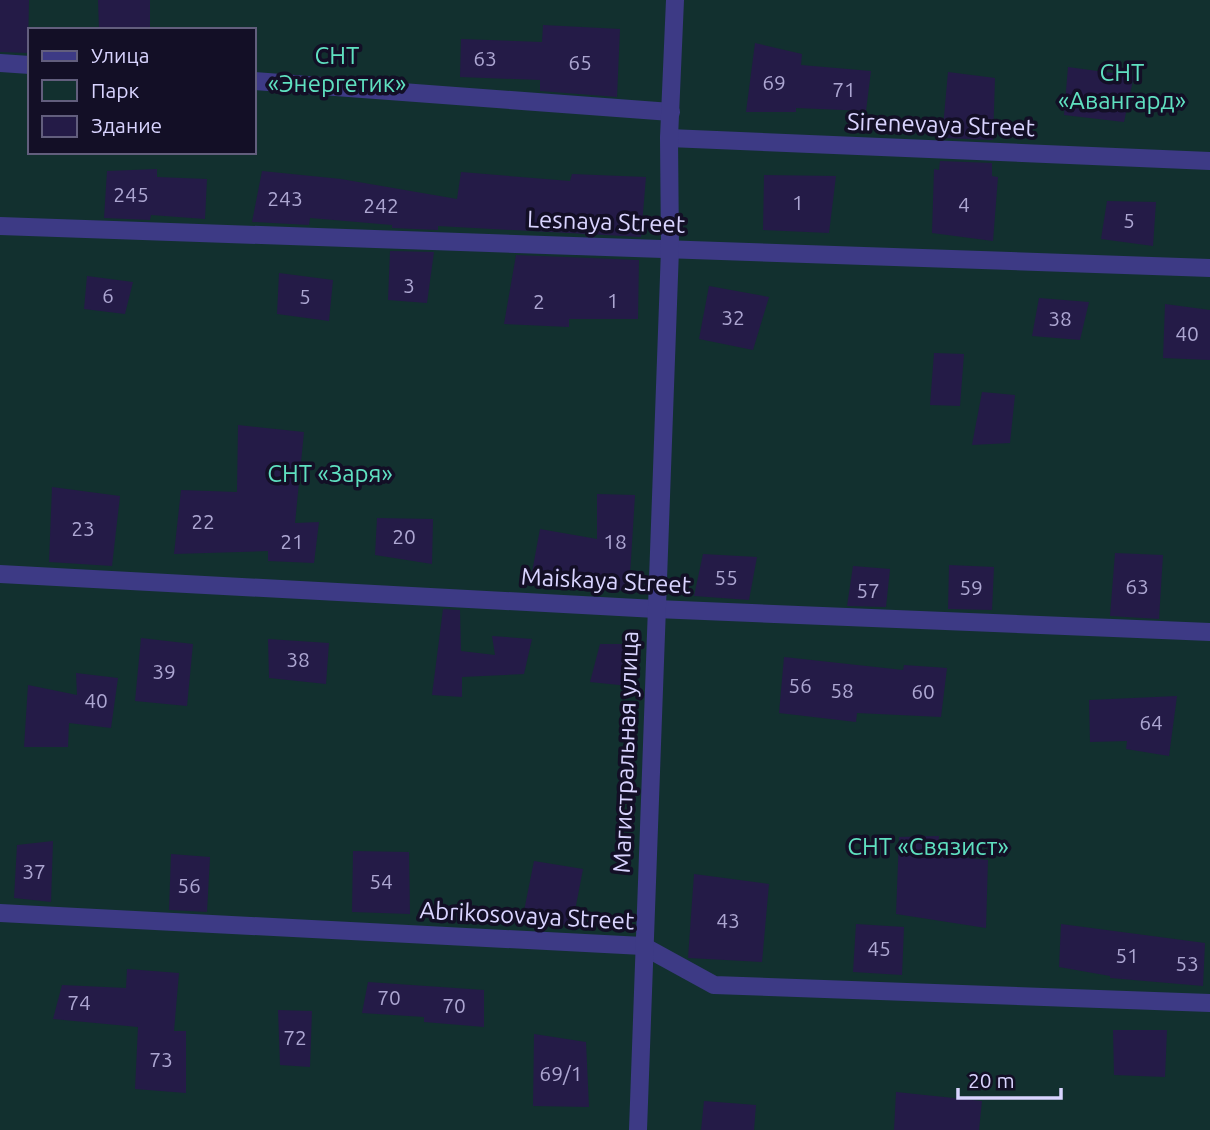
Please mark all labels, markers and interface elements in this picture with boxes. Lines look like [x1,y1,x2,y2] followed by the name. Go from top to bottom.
[28,28,256,154] legend
[268,42,406,97] park label: СНТ «Энергетик»
[91,43,149,67] text: Улица
[473,46,497,70] house number: 63
[568,50,592,74] house number: 65
[1058,59,1186,114] park label: СНТ «Авангард»
[762,70,786,94] house number: 69
[832,77,856,101] house number: 71
[91,78,140,102] text: Парк
[847,108,1036,141] street label: Sirenevaya Street
[91,113,162,137] text: Здание
[113,182,149,206] house number: 245
[267,186,303,210] house number: 243
[792,190,804,214] house number: 1
[958,192,970,216] house number: 4
[363,193,399,217] house number: 242
[526,205,686,238] street label: Lesnaya Street
[1123,208,1135,232] house number: 5
[403,273,415,297] house number: 3
[102,283,114,307] house number: 6
[299,284,311,308] house number: 5
[607,288,619,312] house number: 1
[533,289,545,313] house number: 2
[721,305,745,329] house number: 32
[1048,306,1072,330] house number: 38
[1175,321,1199,345] house number: 40
[267,460,393,487] park label: СНТ «Заря»
[191,509,215,533] house number: 22
[71,516,95,540] house number: 23
[392,524,416,548] house number: 20
[280,529,304,553] house number: 21
[603,529,627,553] house number: 18
[520,563,692,598] street label: Maiskaya Street
[714,565,738,589] house number: 55
[1125,574,1149,598] house number: 63
[959,575,983,599] house number: 59
[856,578,880,602] house number: 57
[608,630,643,874] street label: Магистральная улица
[286,647,310,671] house number: 38
[152,659,176,683] house number: 39
[788,673,812,697] house number: 56
[830,678,854,702] house number: 58
[911,679,935,703] house number: 60
[84,688,108,712] house number: 40
[1139,710,1163,734] house number: 64
[847,833,1009,860] park label: СНТ «Связист»
[22,859,46,883] house number: 37
[369,869,393,893] house number: 54
[177,873,201,897] house number: 56
[419,896,636,935] street label: Abrikosovaya Street
[716,908,740,932] house number: 43
[867,936,891,960] house number: 45
[1115,943,1139,967] house number: 51
[1175,951,1199,975] house number: 53
[377,985,401,1009] house number: 70
[67,990,91,1014] house number: 74
[442,993,466,1017] house number: 70
[283,1025,307,1049] house number: 72
[149,1047,173,1071] house number: 73
[958,1056,1061,1100] scale bar
[539,1061,583,1085] house number: 69/1
[968,1068,1015,1092] text: 20 m

